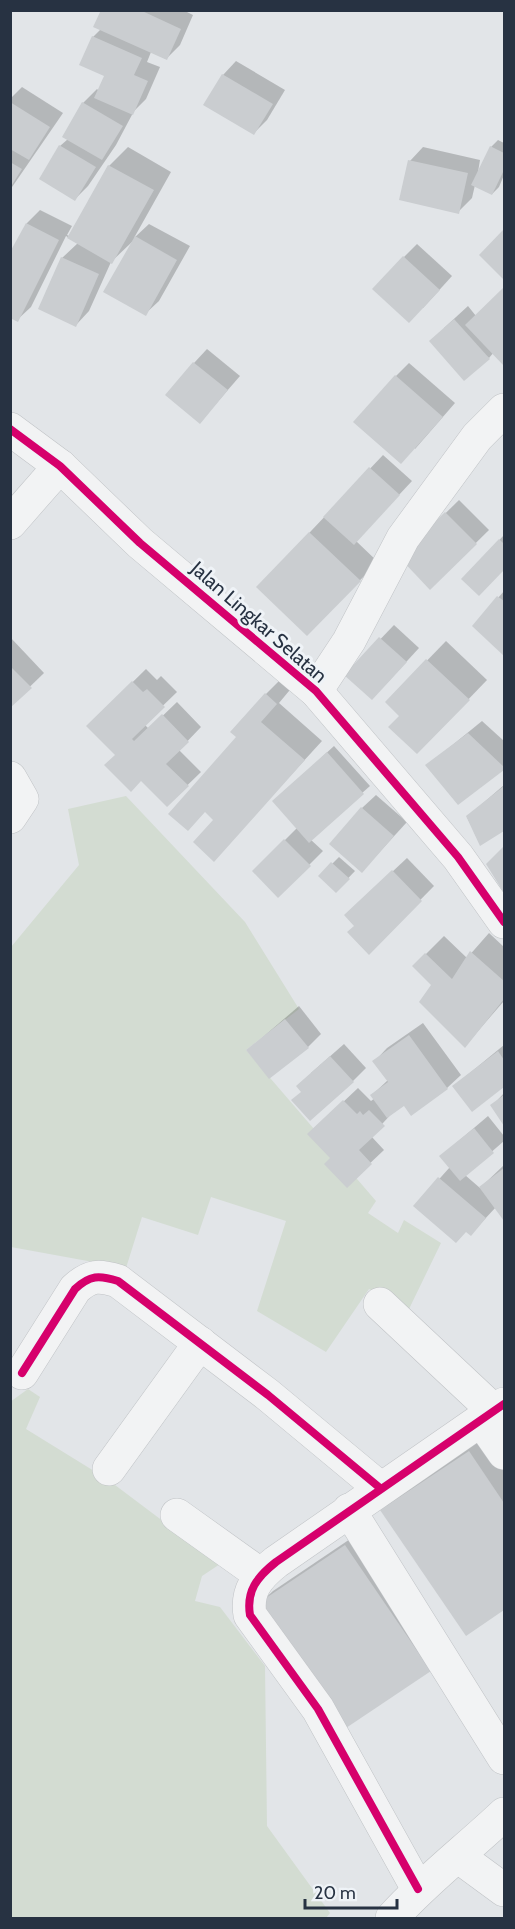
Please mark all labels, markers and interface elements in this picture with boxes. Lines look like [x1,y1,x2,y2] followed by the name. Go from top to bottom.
[185,556,332,688] street label: Jalan Lingkar Selatan
[305,1872,396,1910] scale bar
[314,1882,356,1904] text: 20 m

